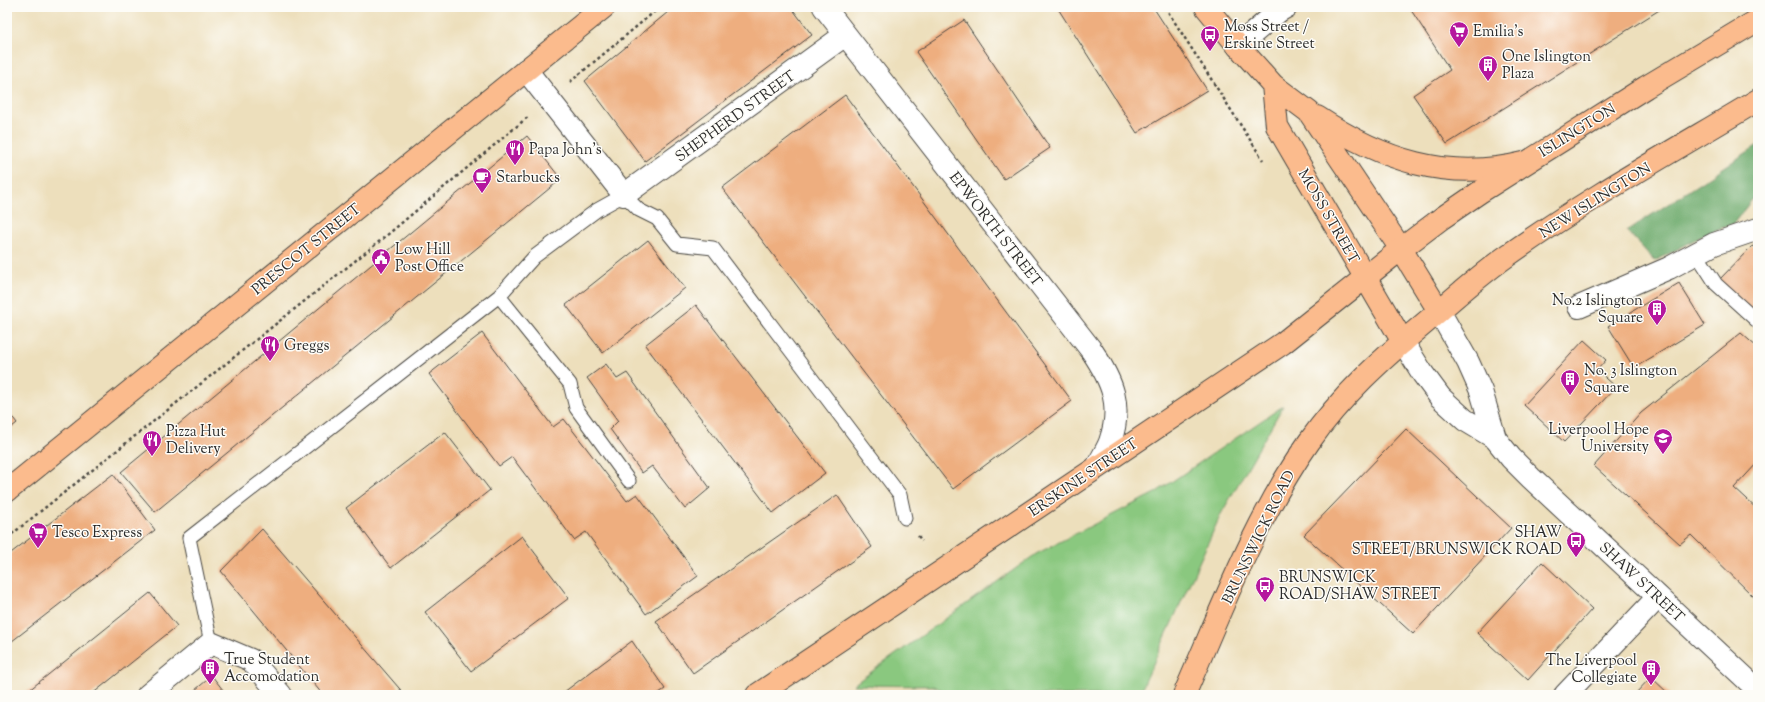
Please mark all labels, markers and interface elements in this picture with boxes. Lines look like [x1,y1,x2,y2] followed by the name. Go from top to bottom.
[1224,17,1315,55] place label: Moss Street / Erskine Street
[1448,20,1470,48] supermarket icon: Emilia's
[1473,22,1523,43] place label: Emilia's
[1199,24,1221,52] bus stop icon: Moss Street / Erskine Street
[1502,47,1591,85] place label: One Islington Plaza
[1477,54,1499,82] building icon: One Islington Plaza
[671,66,801,168] street label: SHEPHERD STREET
[1535,99,1620,163] street label: ISLINGTON
[504,138,526,166] restaurant icon: Papa John's
[529,140,602,161] place label: Papa John's
[1536,158,1656,244] street label: NEW ISLINGTON
[1292,165,1364,268] street label: MOSS STREET
[471,166,493,194] cafe icon: Starbucks
[496,168,560,189] place label: Starbucks
[943,168,1047,292] street label: EPWORTH STREET
[248,199,366,301] street label: PRESCOT STREET
[395,240,464,278] place label: Low Hill Post Office
[370,247,392,275] public building icon: Low Hill Post Office
[1552,291,1643,329] place label: No.2 Islington Square
[1646,298,1668,326] building icon: No.2 Islington Square
[259,334,281,362] restaurant icon: Greggs
[284,336,329,357] place label: Greggs
[1584,361,1677,399] place label: No. 3 Islington Square
[1559,368,1581,396] building icon: No. 3 Islington Square
[1548,420,1650,458] place label: Liverpool Hope University
[166,422,226,460] place label: Pizza Hut Delivery
[1652,427,1674,455] school or university icon: Liverpool Hope University
[141,429,163,457] restaurant icon: Pizza Hut Delivery
[1025,434,1143,523] street label: ERSKINE STREET
[1218,467,1301,608] street label: BRUNSWICK ROAD
[27,521,49,549] supermarket icon: Tesco Express
[52,523,142,544] place label: Tesco Express
[1352,523,1562,561] place label: SHAW STREET/BRUNSWICK ROAD
[1565,530,1587,558] bus stop icon: SHAW STREET/BRUNSWICK ROAD
[1594,538,1689,628] street label: SHAW STREET
[1279,568,1441,606] place label: BRUNSWICK ROAD/SHAW STREET
[1254,575,1276,603] bus stop icon: BRUNSWICK ROAD/SHAW STREET
[224,650,319,688] place label: True Student Accomodation
[1546,651,1637,689] place label: The Liverpool Collegiate
[199,657,221,685] building icon: True Student Accomodation
[1640,658,1662,686] building icon: The Liverpool Collegiate

